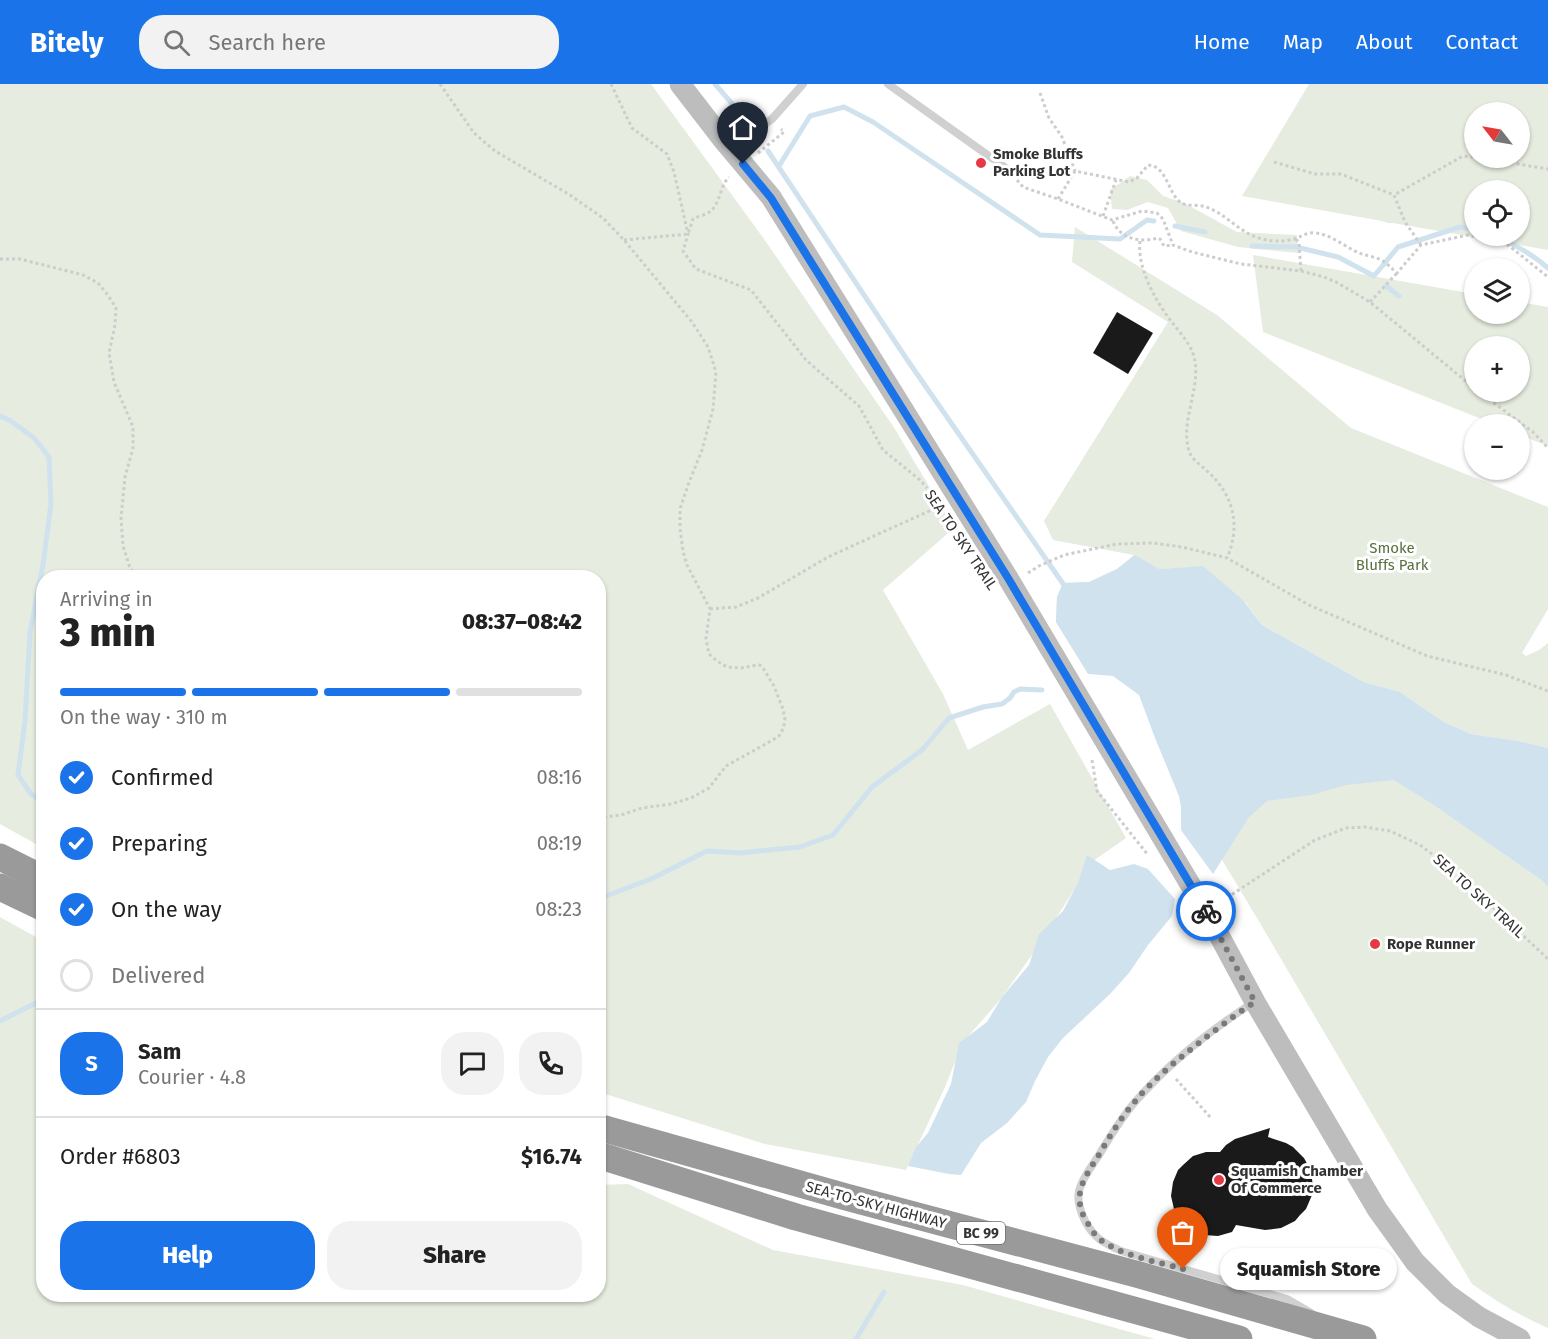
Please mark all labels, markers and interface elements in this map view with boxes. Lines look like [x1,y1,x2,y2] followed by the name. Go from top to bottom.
[139,15,559,69] search box
[30,26,103,59] text: Bitely
[160,26,193,59] icon: search
[208,29,326,56] text: Search here
[1194,29,1250,55] text: Home
[1283,29,1323,55] text: Map
[1356,29,1413,55] text: About
[1446,29,1518,55] text: Contact
[717,102,768,164] pin
[1464,102,1530,168] north arrow
[1464,102,1530,480] map controls
[726,111,759,144] icon: home
[993,145,1083,180] place label: Smoke Bluffs Parking Lot
[974,156,988,170] marker: Smoke Bluffs Parking Lot
[1464,180,1530,246] button: locate
[1464,258,1530,324] button: layers
[1464,336,1530,402] button: +
[1464,414,1530,480] button: −
[921,487,1001,594] street label: SEA TO SKY TRAIL
[1356,539,1429,574] park label: Smoke Bluffs Park
[60,587,153,611] text: Arriving in
[462,608,582,635] text: 08:37–08:42
[60,610,156,656] text: 3 min
[60,705,228,729] text: On the way · 310 m
[60,761,93,794] icon: check
[111,764,214,791] text: Confirmed
[537,765,582,789] text: 08:16
[60,827,93,860] icon: check
[111,830,207,857] text: Preparing
[537,831,582,855] text: 08:19
[1430,850,1529,942] street label: SEA TO SKY TRAIL
[1176,881,1236,941] courier
[60,893,93,926] icon: check
[1190,895,1223,928] icon: bike
[111,896,222,923] text: On the way
[535,897,582,921] text: 08:23
[1387,935,1476,953] place label: Rope Runner
[1368,937,1382,951] marker: Rope Runner
[111,962,206,989] text: Delivered
[441,1032,504,1095] button: chat
[519,1032,582,1095] button: phone
[138,1038,181,1065] text: Sam
[85,1050,98,1077] text: S
[138,1065,246,1089] text: Courier · 4.8
[60,1143,181,1170] text: Order #6803
[521,1143,582,1170] text: $16.74
[1231,1162,1364,1197] place label: Squamish Chamber Of Commerce
[1212,1173,1226,1187] marker: Squamish Chamber Of Commerce
[804,1178,949,1233] street label: SEA-TO-SKY HIGHWAY
[1157,1207,1208,1269] pin
[1166,1216,1199,1249] icon: bag
[60,1221,315,1290] button: Help
[327,1221,582,1290] button: Share
[957,1222,1005,1244] road number: BC 99
[1219,1248,1396,1290] callout: Squamish Store
[1237,1257,1380,1281] text: Squamish Store

